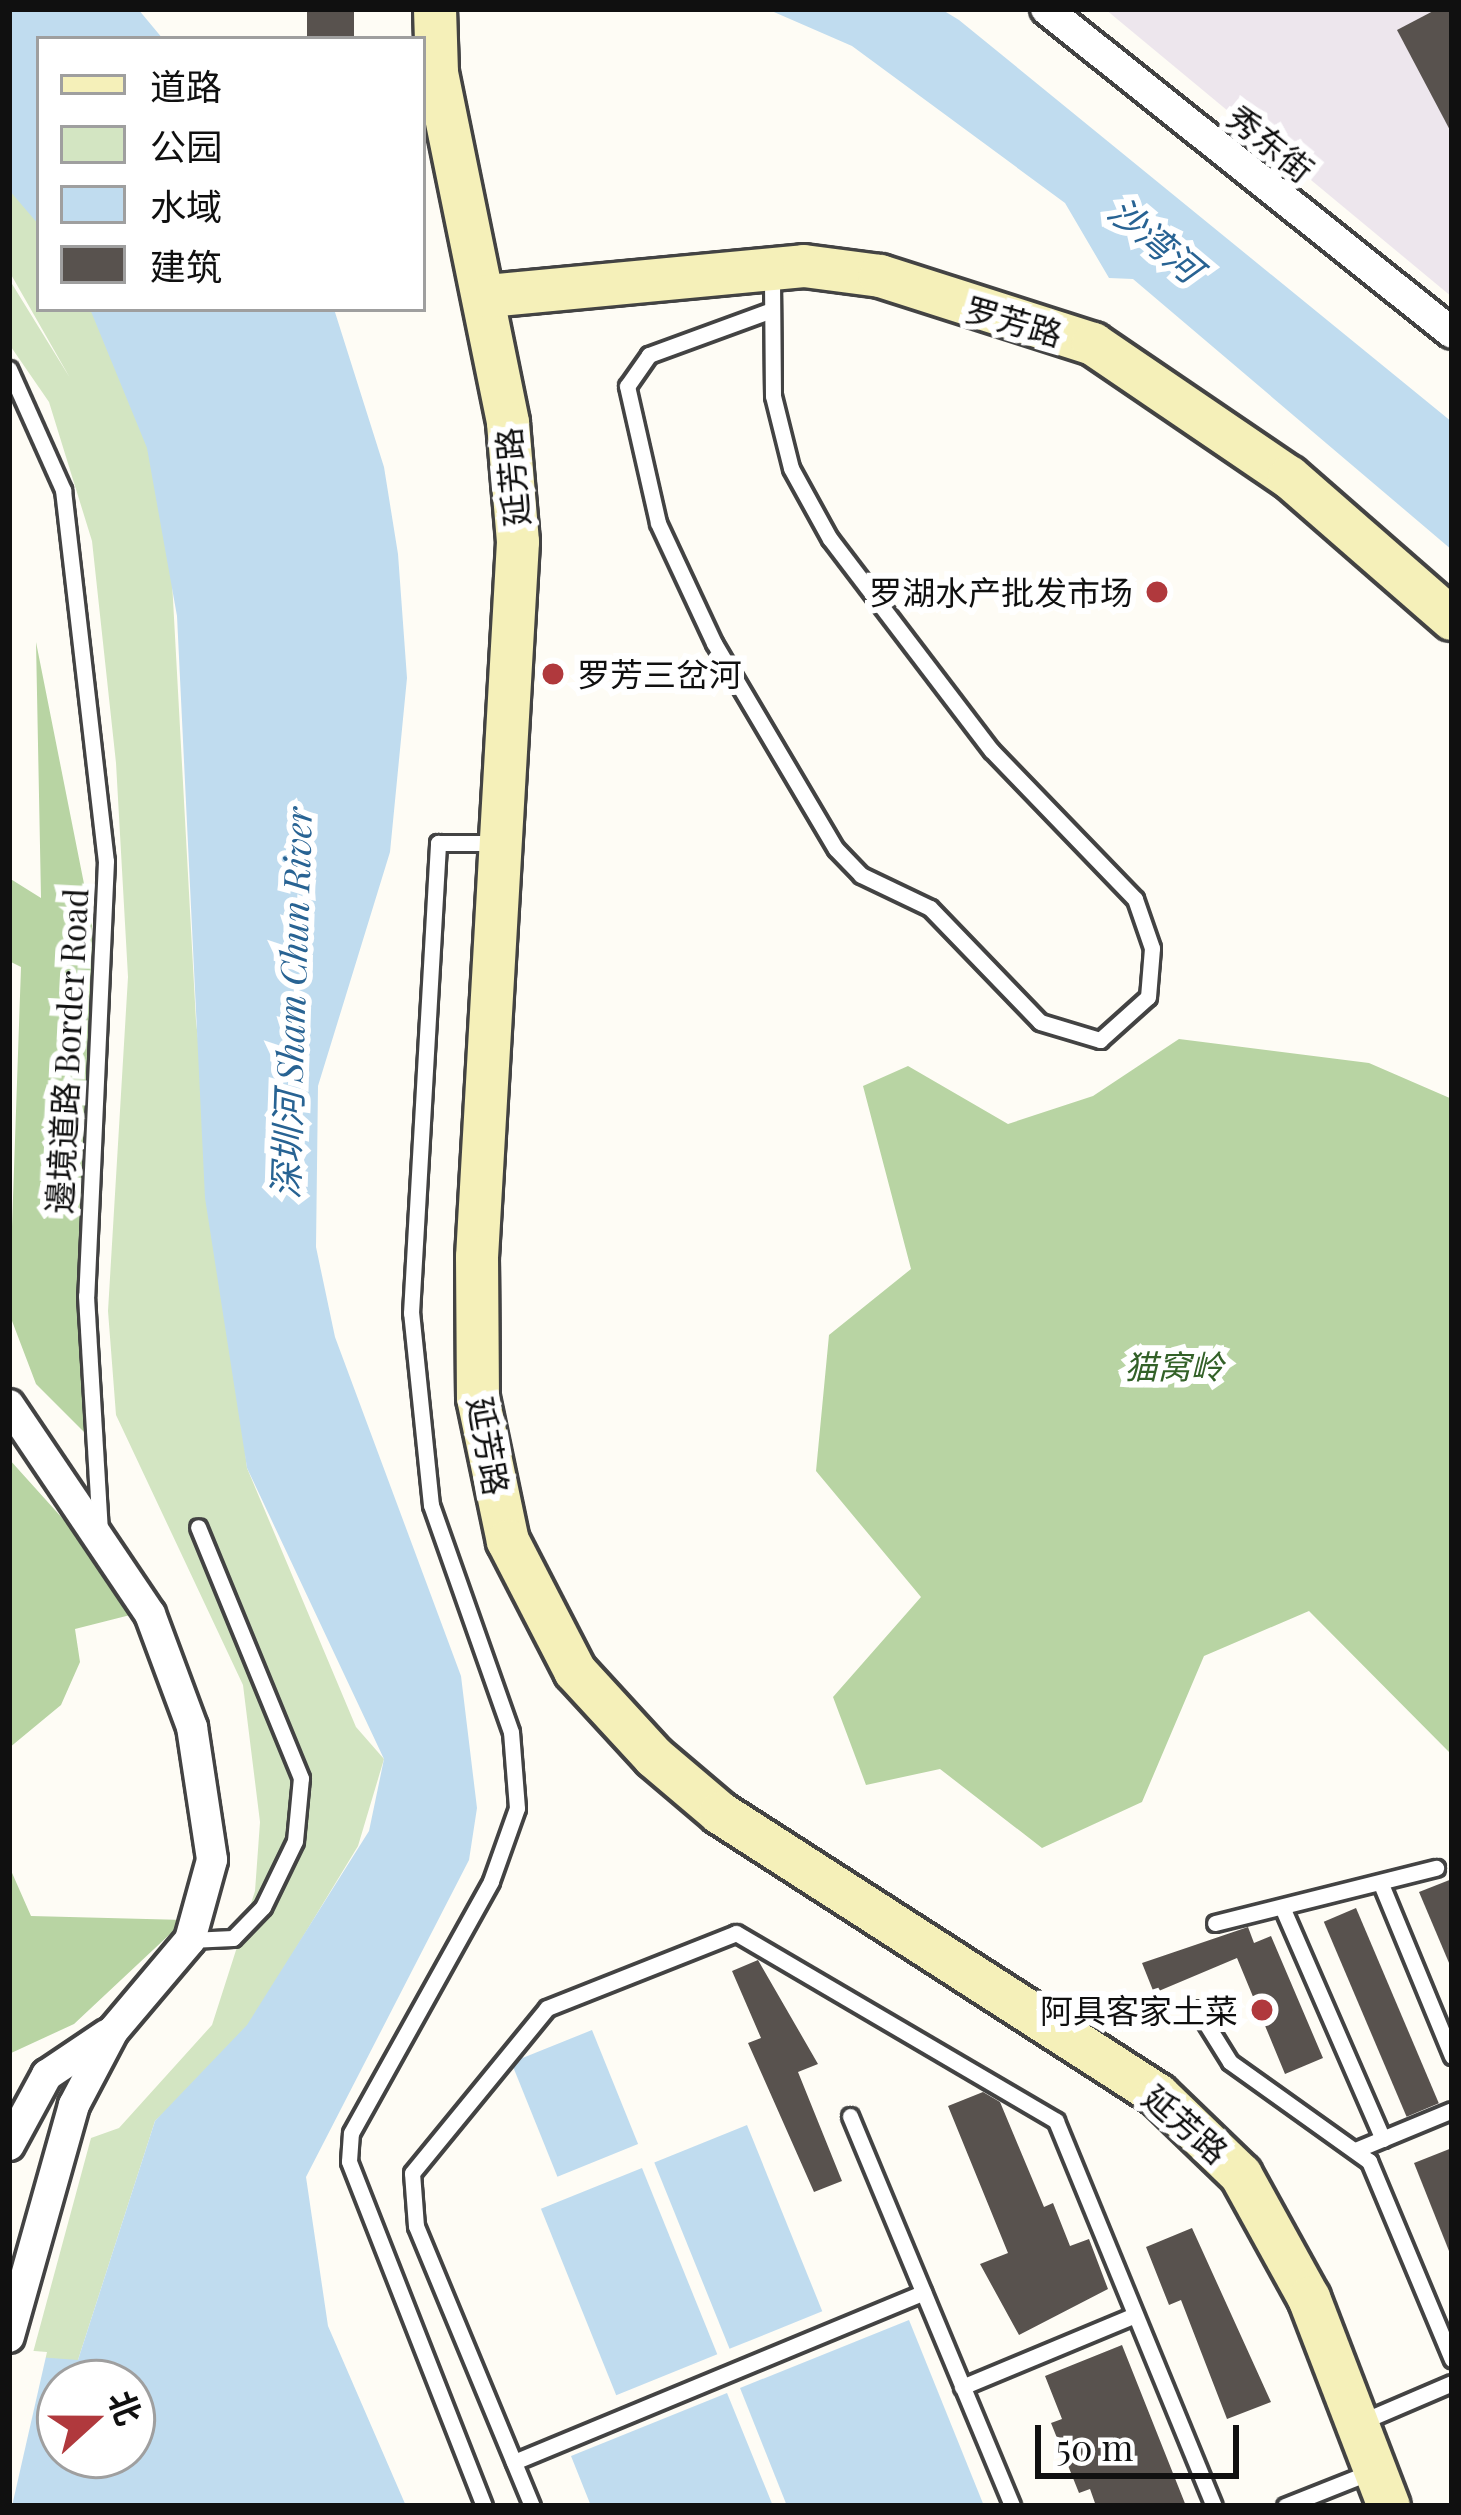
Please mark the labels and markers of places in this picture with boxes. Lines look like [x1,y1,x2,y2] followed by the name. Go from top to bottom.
[869,572,1133,612] place label: 罗湖水产批发市场
[1144,579,1170,605] marker: 罗湖水产批发市场
[577,654,742,694] place label: 罗芳三岔河
[540,661,566,687] marker: 罗芳三岔河
[1040,1990,1238,2030] place label: 阿具客家土菜
[1249,1997,1275,2023] marker: 阿具客家土菜

